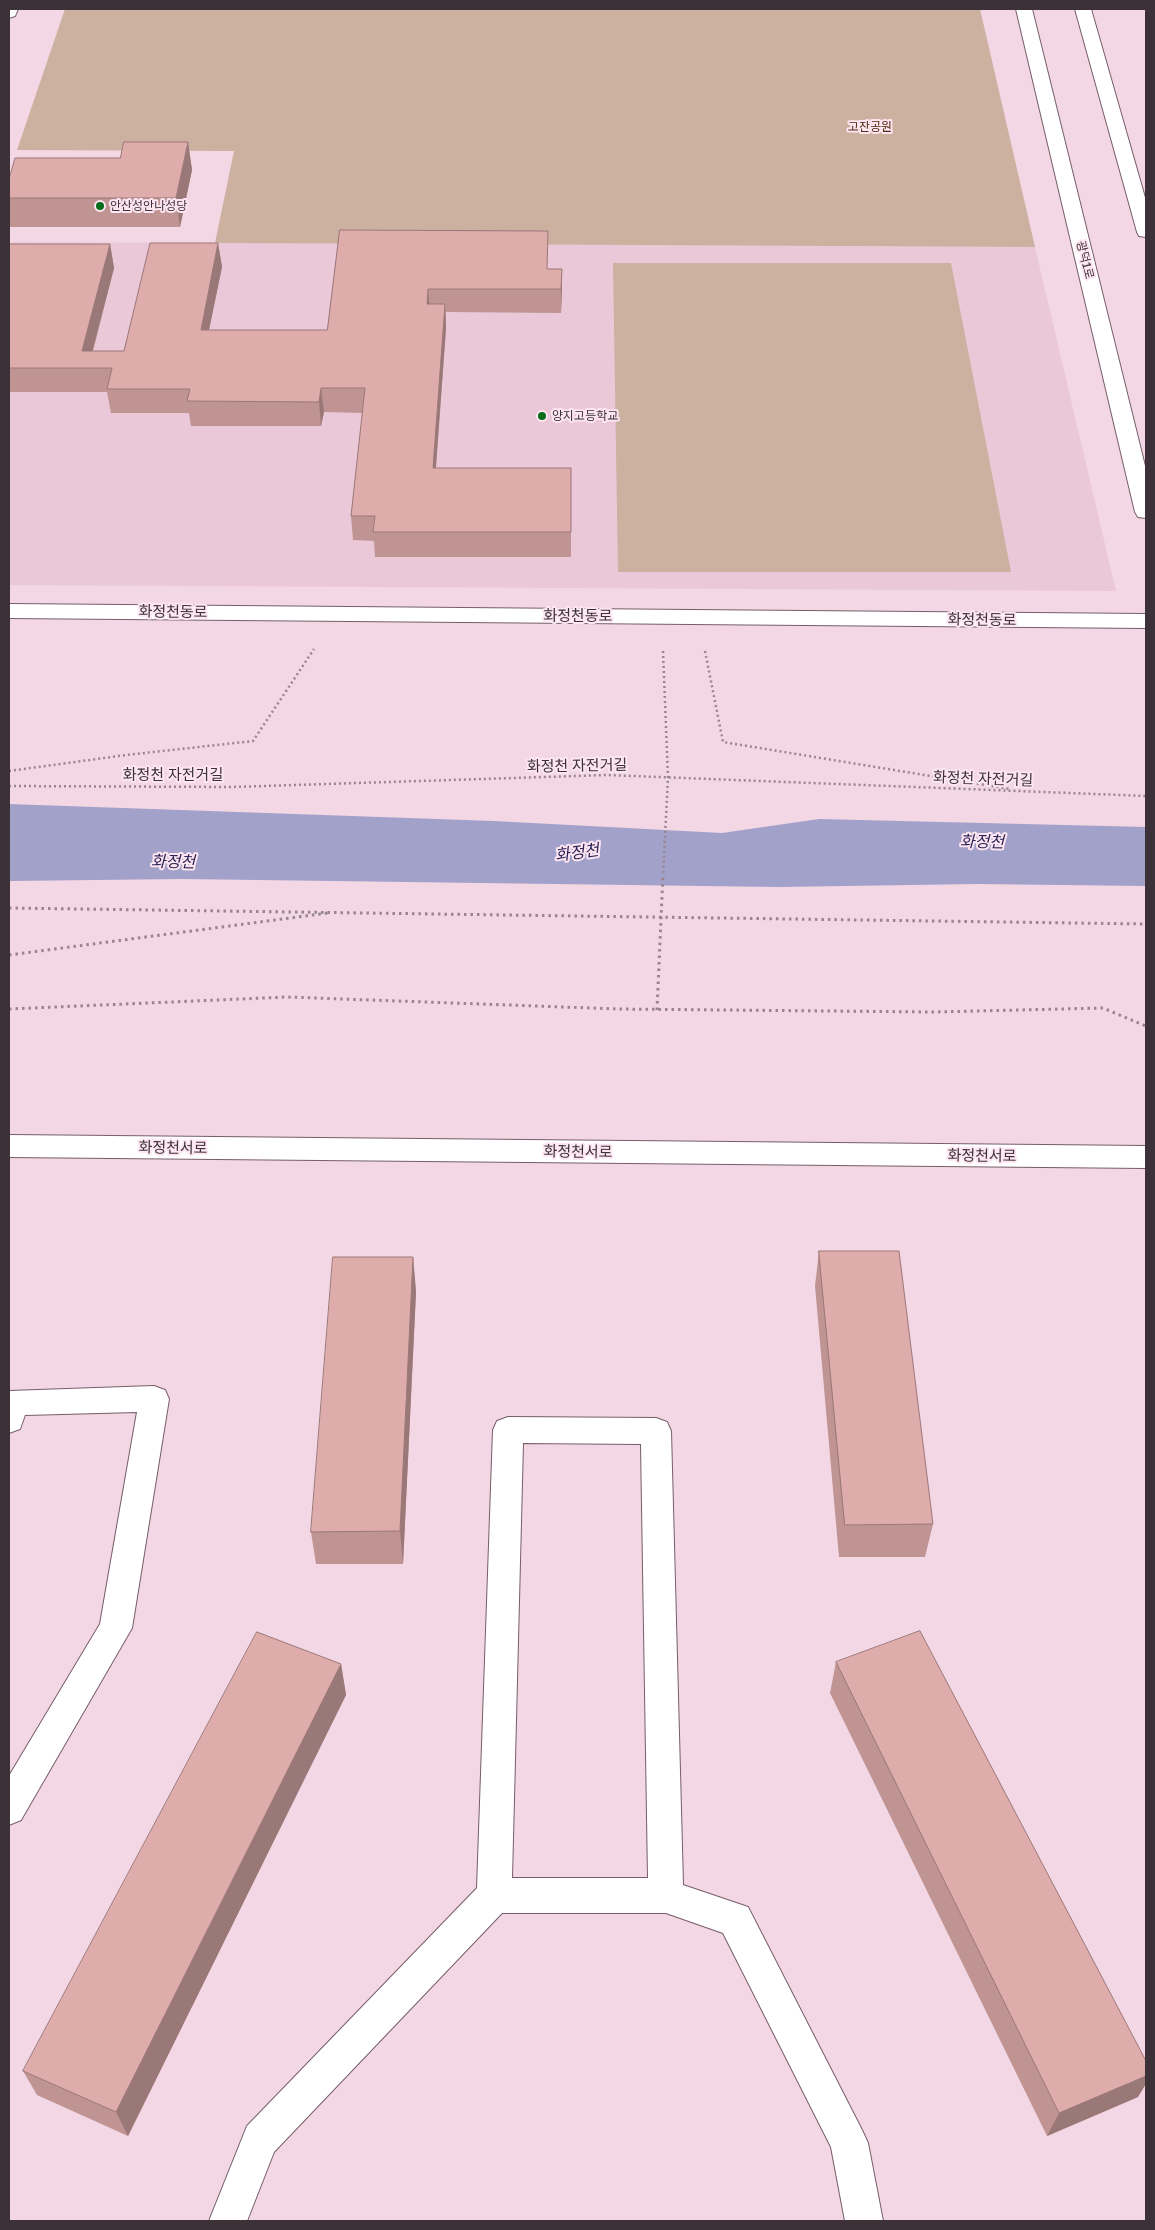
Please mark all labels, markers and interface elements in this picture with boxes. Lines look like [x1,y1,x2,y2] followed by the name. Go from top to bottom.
[848,120,892,134] park label: 고잔공원
[110,199,187,213] place label: 안산성안나성당
[94,200,106,212] marker: 안산성안나성당
[1073,239,1097,281] street label: 광덕1로
[552,409,618,423] place label: 양지고등학교
[536,410,548,422] marker: 양지고등학교
[138,602,208,622] street label: 화정천동로
[544,607,612,625] street label: 화정천동로
[947,610,1017,630] street label: 화정천동로
[527,756,627,776] street label: 화정천 자전거길
[123,766,223,784] street label: 화정천 자전거길
[933,768,1033,790] street label: 화정천 자전거길
[960,832,1004,852] water label: 화정천
[554,840,600,866] water label: 화정천
[151,852,195,872] water label: 화정천
[138,1138,208,1158] street label: 화정천서로
[543,1142,613,1162] street label: 화정천서로
[947,1146,1017,1166] street label: 화정천서로

